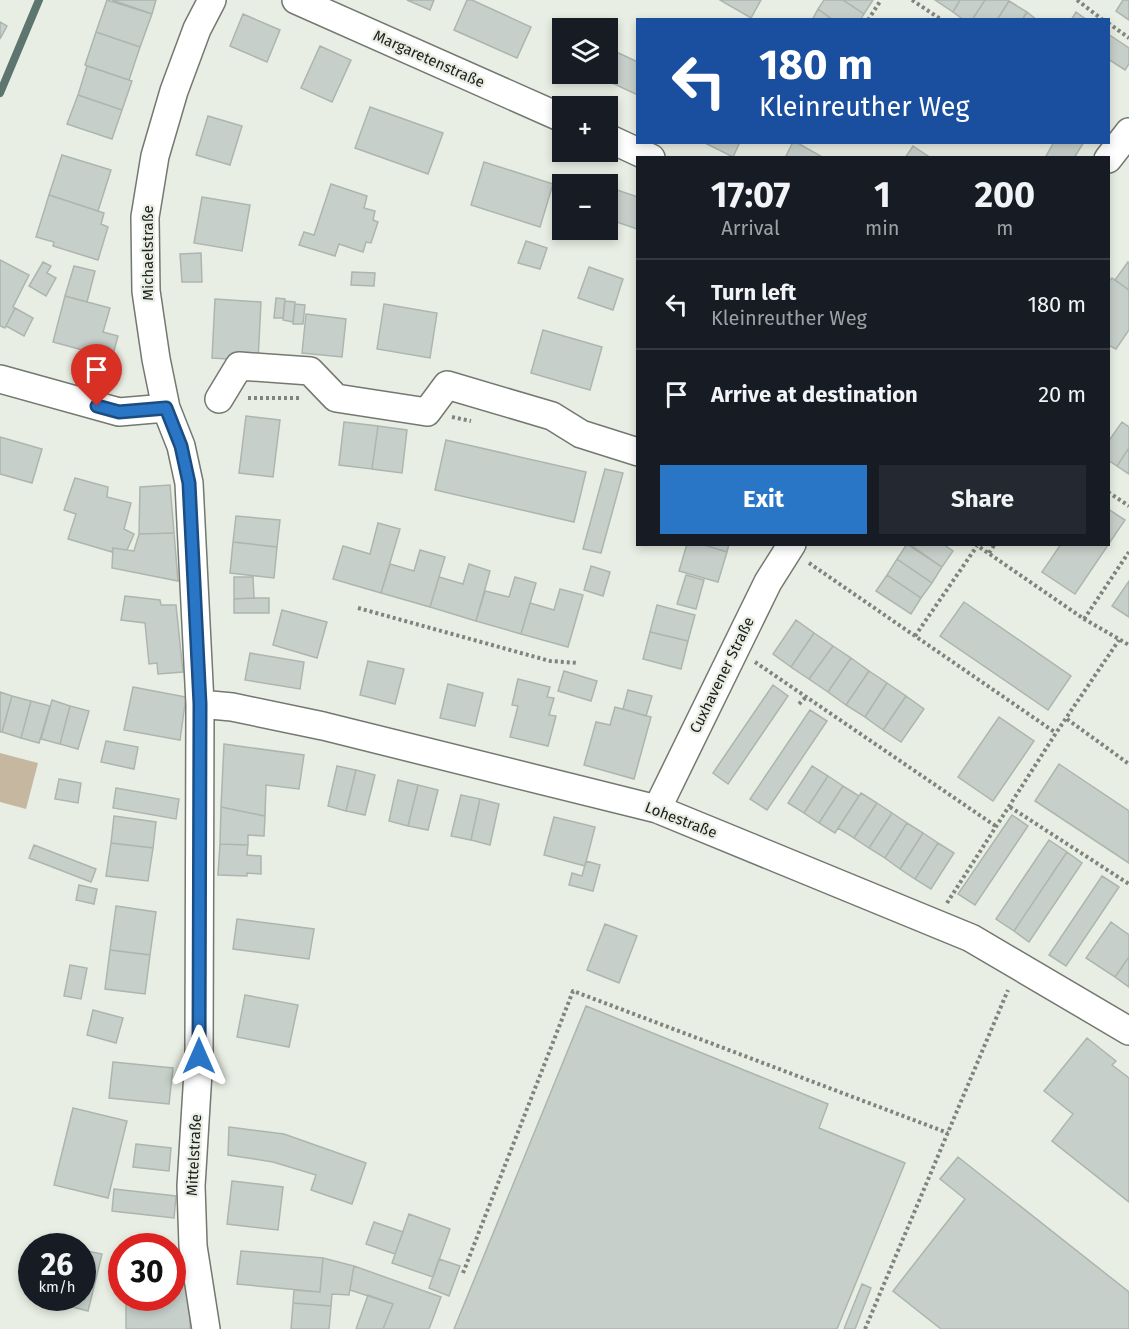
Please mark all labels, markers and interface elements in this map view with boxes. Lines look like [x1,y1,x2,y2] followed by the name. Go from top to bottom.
[552,18,618,240] map controls
[552,18,618,84] button: layers
[371,26,487,92] street label: Margaretenstraße
[759,40,873,90] text: 180 m
[660,42,738,120] icon: left
[759,91,970,123] text: Kleinreuther Weg
[552,96,618,162] button: +
[711,173,790,217] text: 17:07
[874,173,891,217] text: 1
[974,173,1035,217] text: 200
[552,174,618,240] button: −
[139,205,157,301] street label: Michaelstraße
[721,216,780,240] text: Arrival
[865,216,900,240] text: min
[996,216,1013,240] text: m
[711,279,796,306] text: Turn left
[660,288,693,321] icon: left
[1027,291,1086,318] text: 180 m
[711,306,867,330] text: Kleinreuther Weg
[71,344,122,406] pin
[80,353,113,386] icon: arrive
[660,378,693,411] icon: arrive
[711,381,918,408] text: Arrive at destination
[1038,381,1086,408] text: 20 m
[660,465,867,534] button: Exit
[879,465,1086,534] button: Share
[686,614,758,736] street label: Cuxhavener Straße
[642,798,720,842] street label: Lohestraße
[167,1024,231,1088] position arrow
[183,1114,205,1196] street label: Mittelstraße
[108,1233,186,1311] speed limit sign: 30
[41,1247,73,1283] text: 26
[38,1278,76,1296] text: km/h

